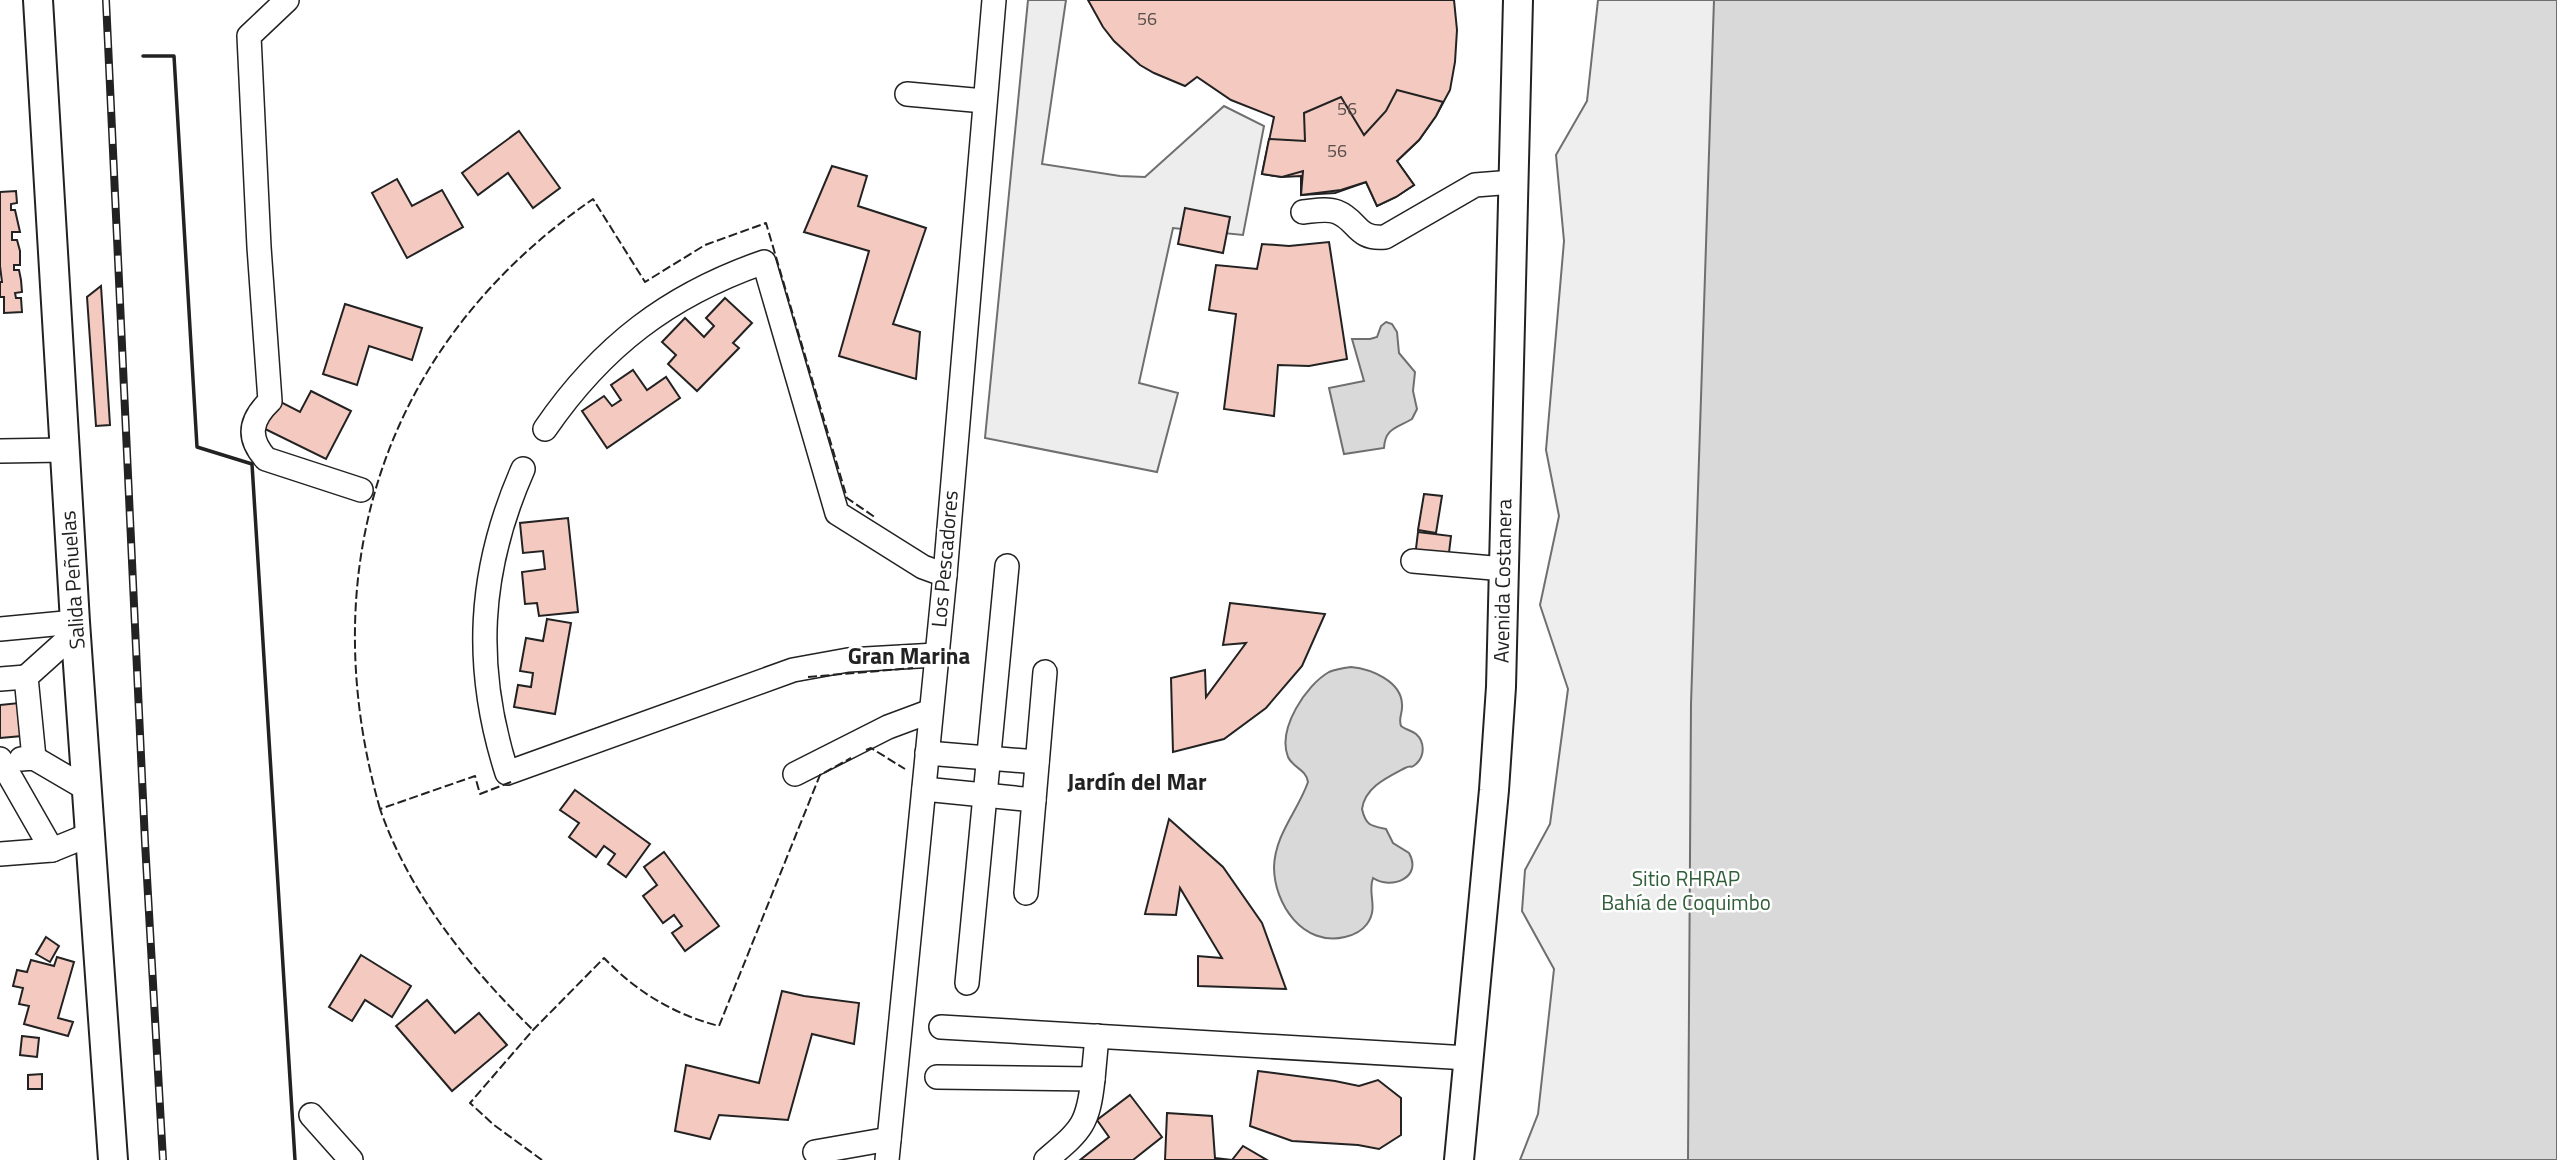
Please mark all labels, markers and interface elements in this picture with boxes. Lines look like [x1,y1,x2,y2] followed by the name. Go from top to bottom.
[1137,5,1157,32] house number: 56
[1337,95,1357,122] house number: 56
[1327,137,1347,164] house number: 56
[922,489,966,629] street label: Los Pescadores
[1485,498,1519,663] street label: Avenida Costanera
[51,510,93,650] street label: Salida Peñuelas
[848,638,970,673] district label: Gran Marina
[1067,764,1207,799] district label: Jardín del Mar
[1601,862,1771,918] park label: Sitio RHRAP Bahía de Coquimbo

